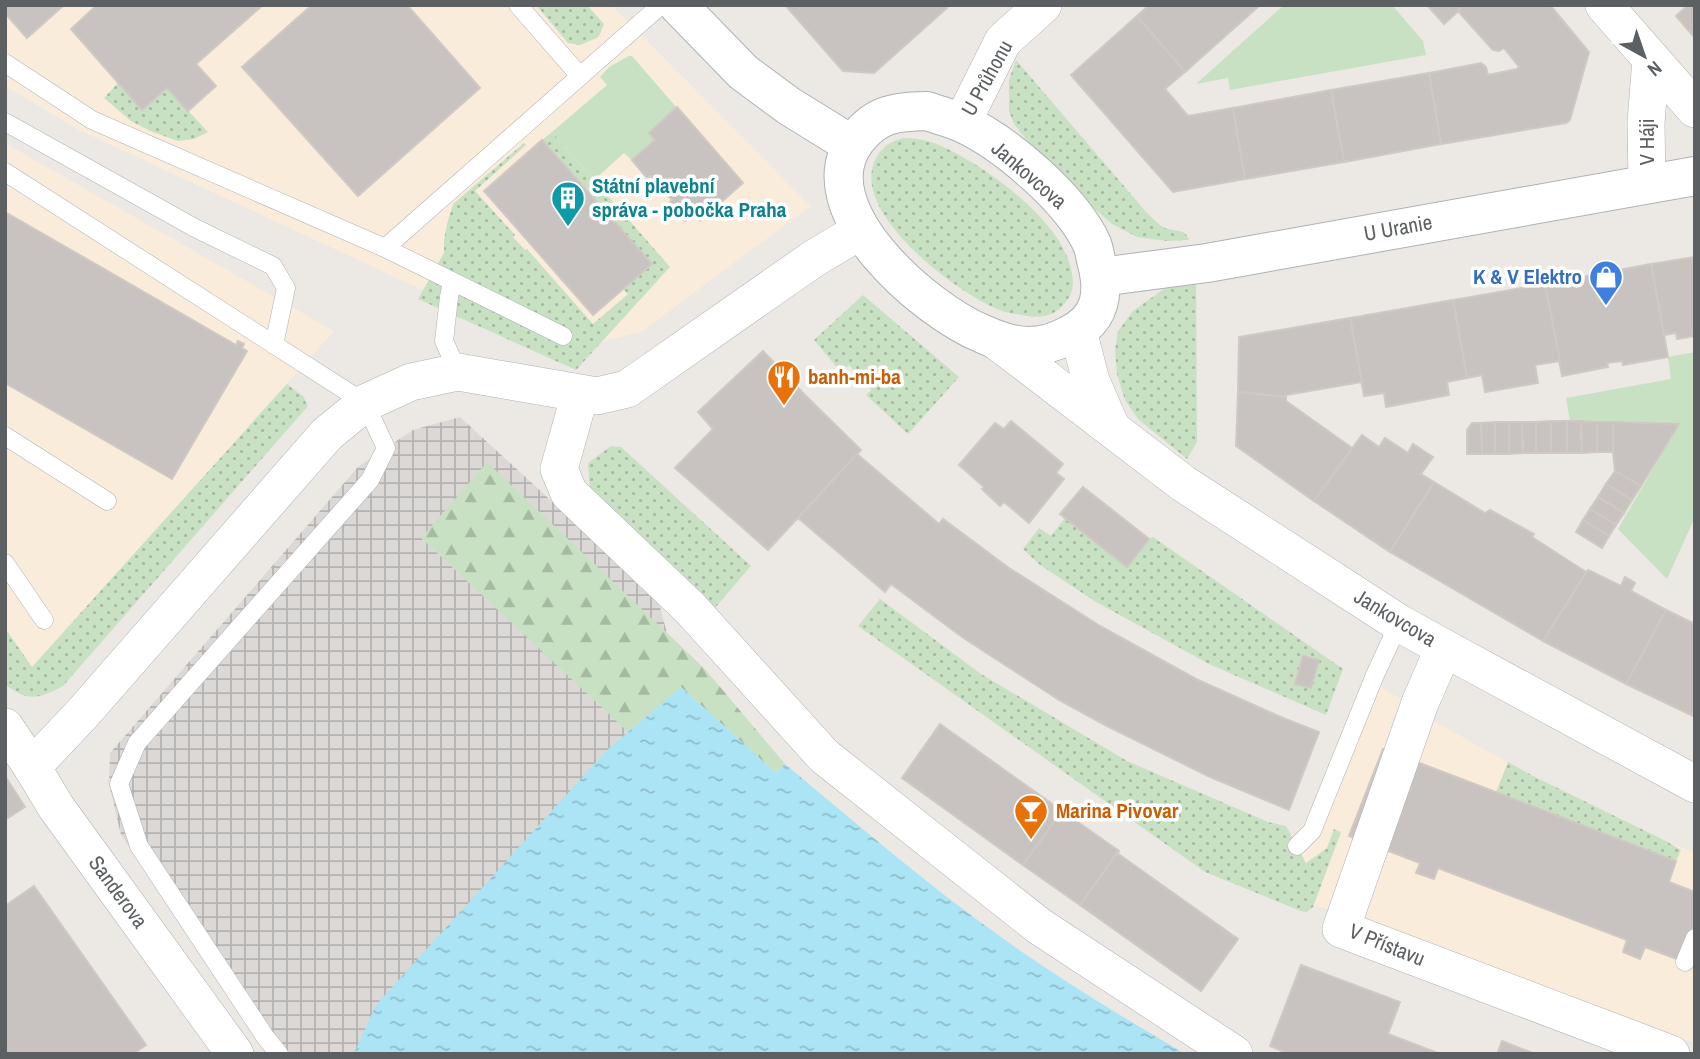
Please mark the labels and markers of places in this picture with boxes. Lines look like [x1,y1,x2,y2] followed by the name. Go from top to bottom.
[592,171,787,224] place label: Státní plavební správa - pobočka Praha
[549,179,587,228] building icon: Státní plavební správa - pobočka Praha
[1587,258,1625,307] shop icon: K & V Elektro
[1473,262,1582,291] place label: K & V Elektro
[765,358,803,407] restaurant icon: banh-mi-ba
[808,362,901,391] place label: banh-mi-ba
[1012,792,1050,841] bar icon: Marina Pivovar
[1056,796,1179,825] place label: Marina Pivovar

